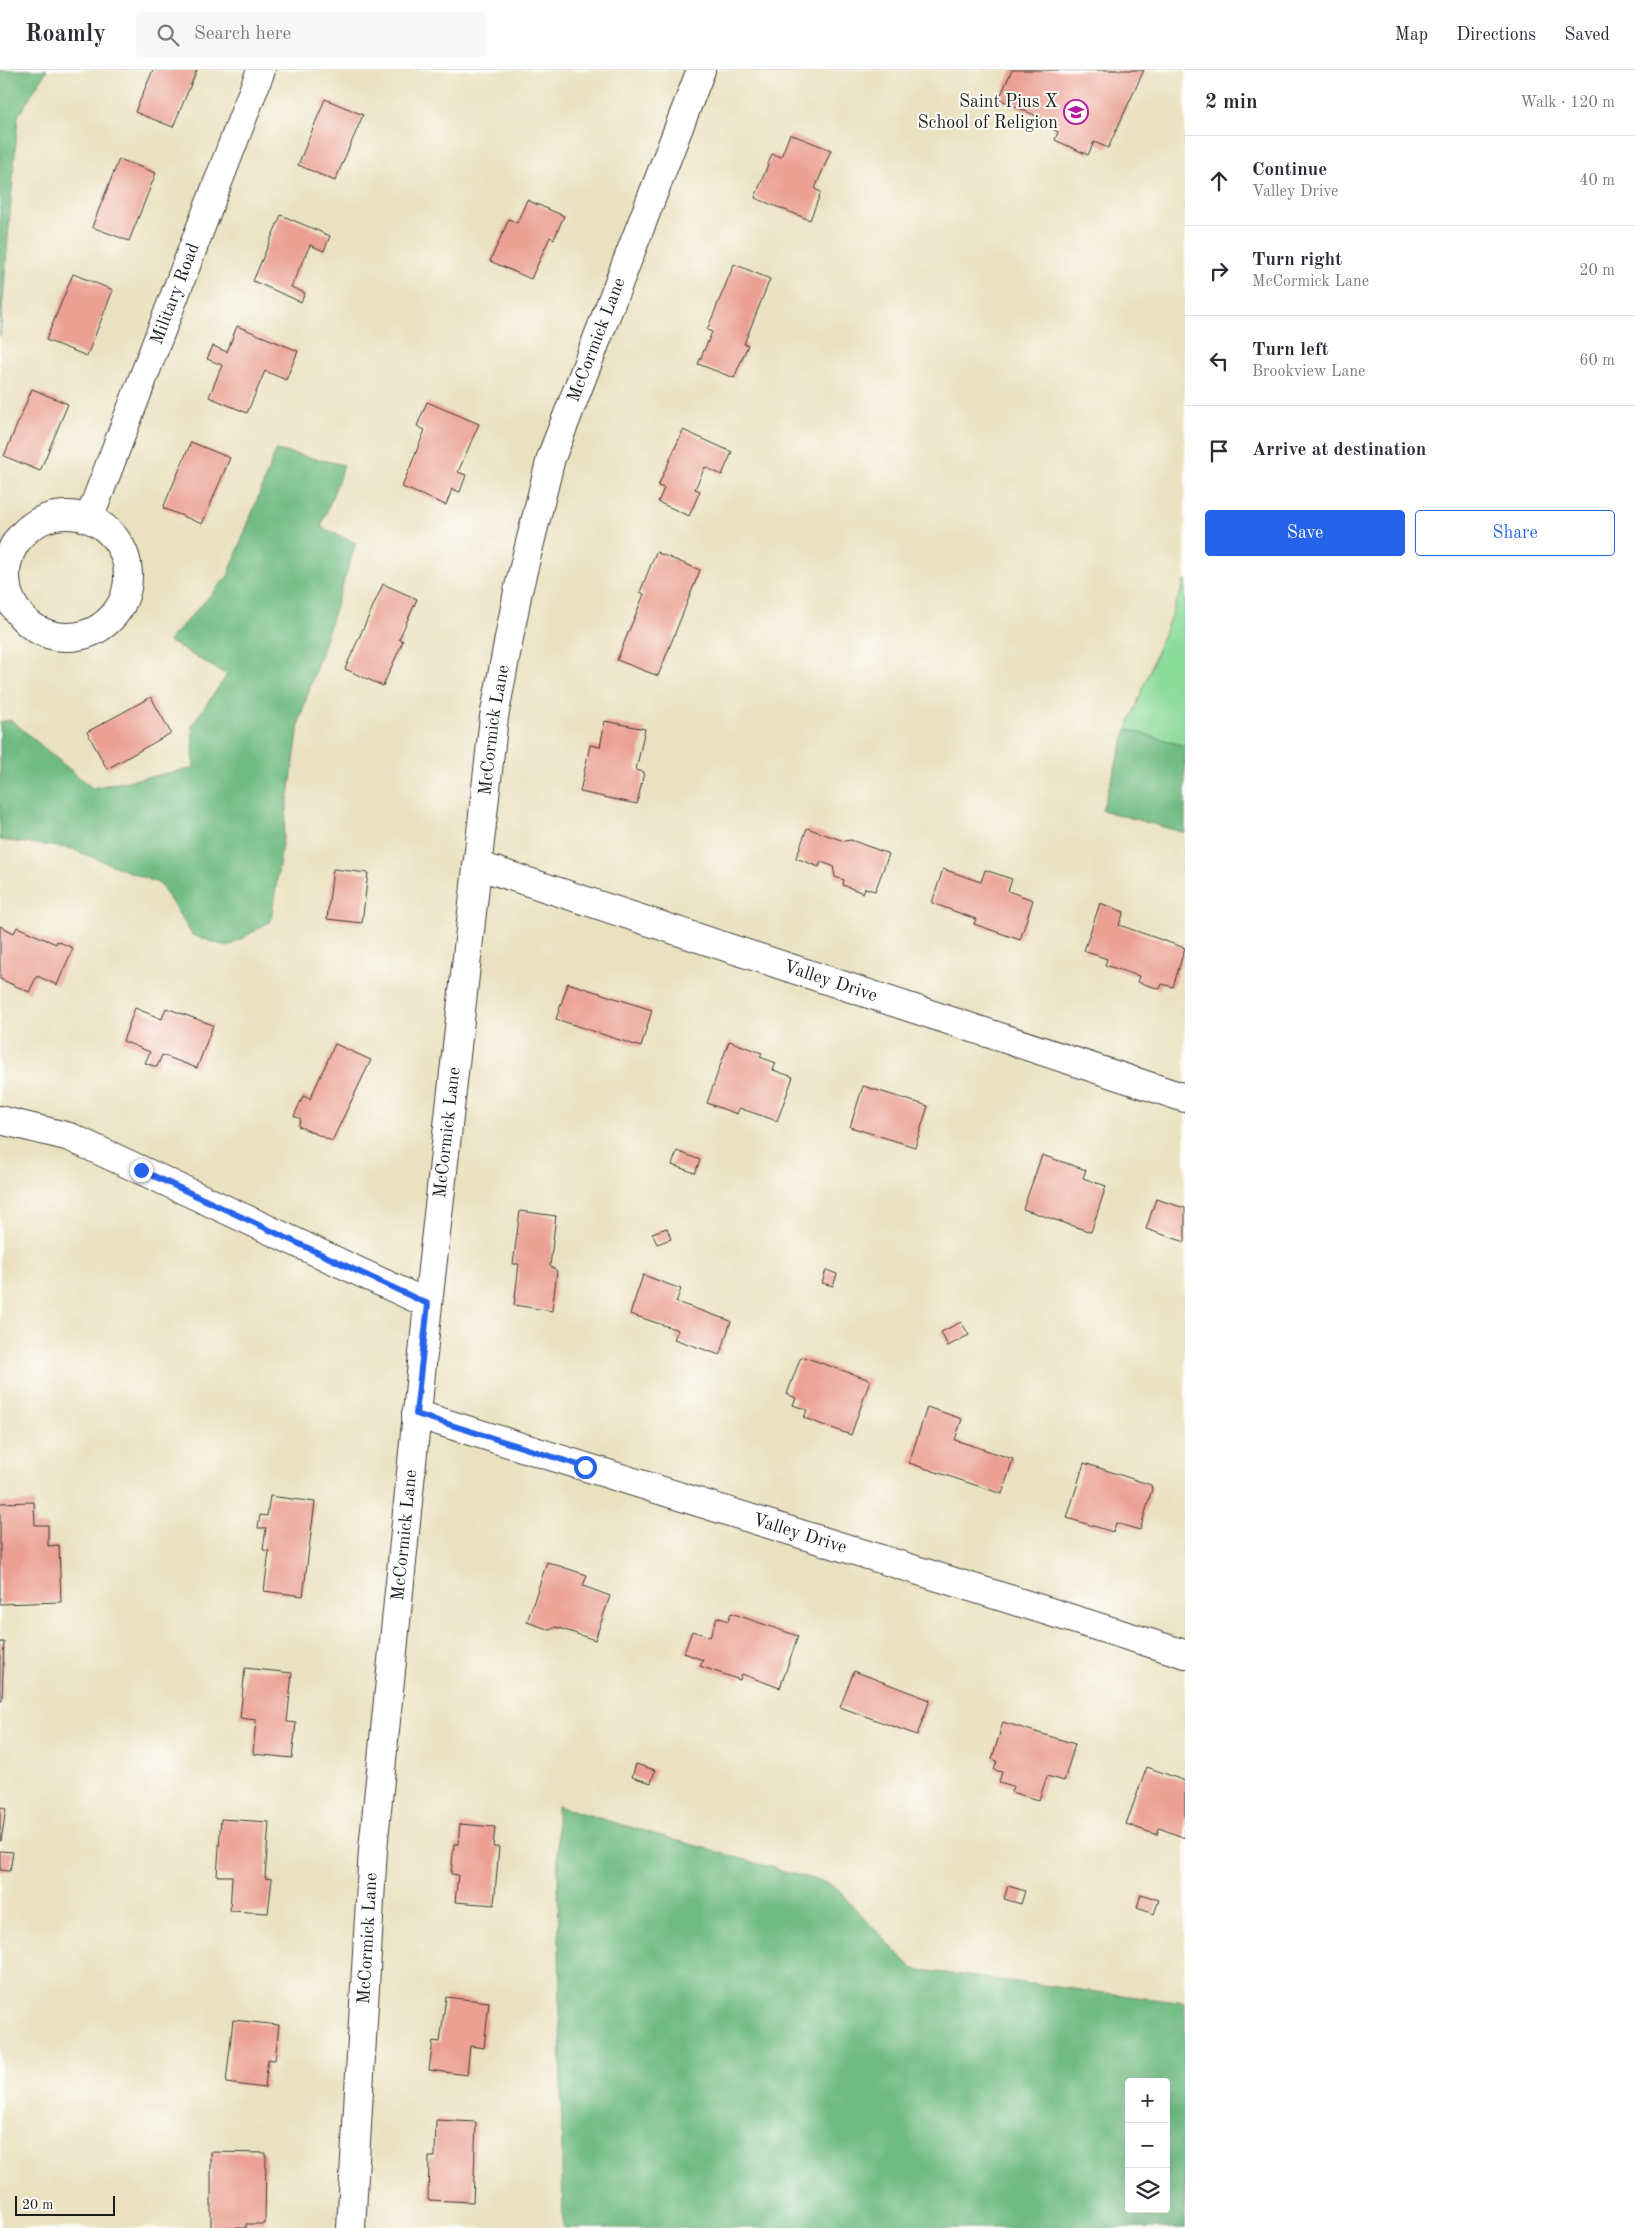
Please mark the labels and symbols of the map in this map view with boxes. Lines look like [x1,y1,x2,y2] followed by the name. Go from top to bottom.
[917,93,1058,132] place label: Saint Pius X School of Religion
[1063,99,1089,125] school or university icon: Saint Pius X School of Religion
[148,241,203,347] street label: Military Road
[564,275,629,405] street label: McCormick Lane
[476,663,513,797] street label: McCormick Lane
[781,958,879,1005] street label: Valley Drive
[431,1066,464,1199] street label: McCormick Lane
[130,1159,153,1182] route end
[574,1456,597,1479] route start
[389,1469,420,1602] street label: McCormick Lane
[751,1511,849,1557] street label: Valley Drive
[355,1872,381,2005] street label: McCormick Lane
[15,2193,115,2216] scale bar

